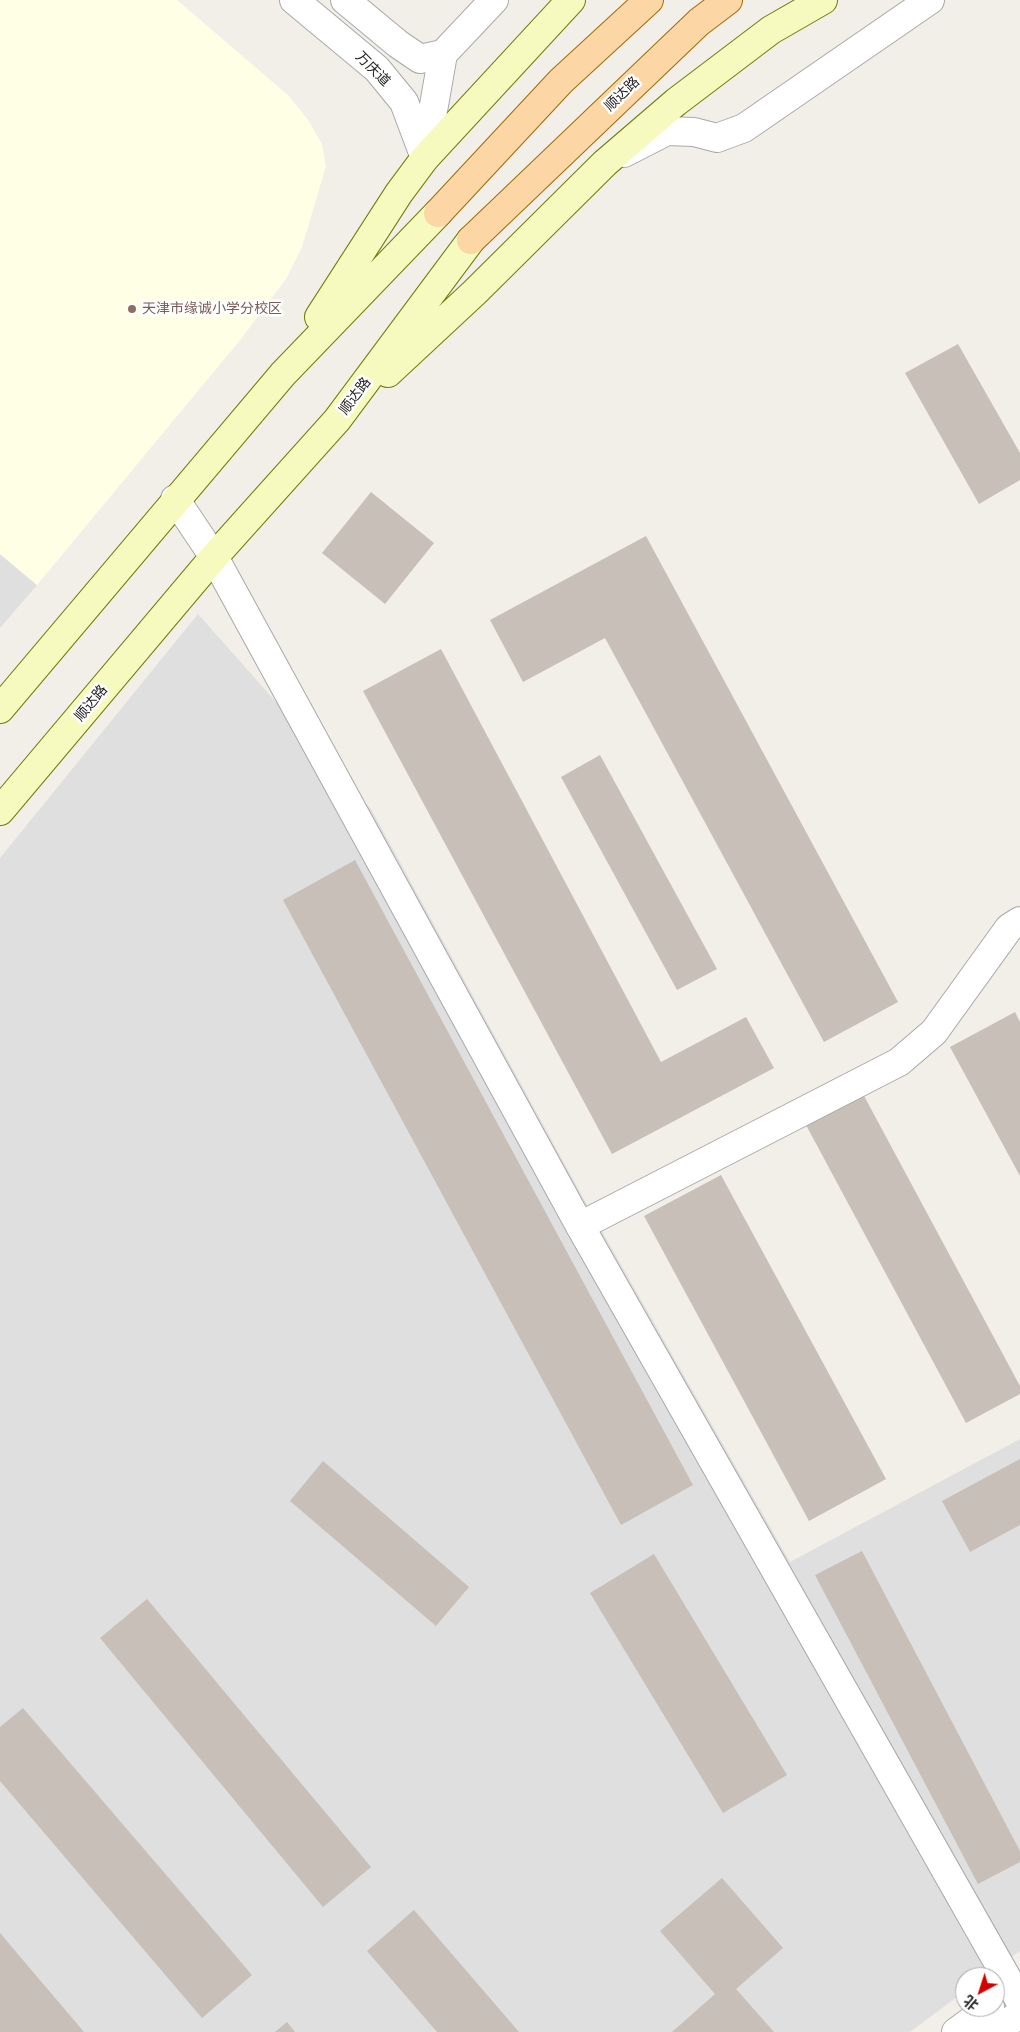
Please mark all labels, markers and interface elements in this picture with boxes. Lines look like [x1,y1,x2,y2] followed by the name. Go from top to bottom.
[352,48,394,90] street label: 万庆道
[601,73,643,115] street label: 顺达路
[142,301,282,317] place label: 天津市缘诚小学分校区
[126,303,138,315] marker: 天津市缘诚小学分校区
[336,374,374,418] street label: 顺达路
[71,682,111,724] street label: 顺达路
[955,1967,1005,2017] north arrow
[960,1992,982,2013] text: 北

